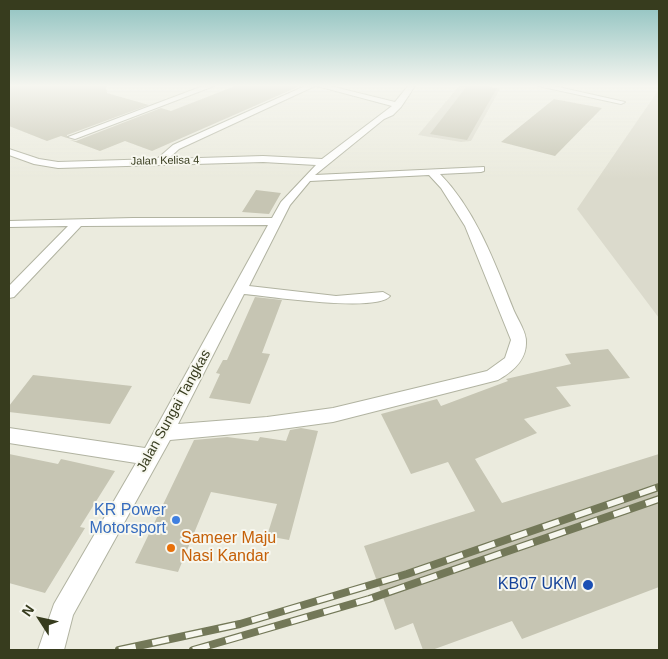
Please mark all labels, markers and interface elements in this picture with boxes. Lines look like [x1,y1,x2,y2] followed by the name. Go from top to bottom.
[131,154,199,168] street label: Jalan Kelisa 4
[133,347,215,475] street label: Jalan Sungai Tangkas
[90,501,166,539] place label: KR Power Motorsport
[170,514,182,526] marker: KR Power Motorsport
[181,529,276,567] place label: Sameer Maju Nasi Kandar
[165,542,177,554] marker: Sameer Maju Nasi Kandar
[498,575,577,595] place label: KB07 UKM
[581,578,595,592] marker: KB07 UKM
[15,594,65,644] north arrow
[18,602,37,619] text: N

